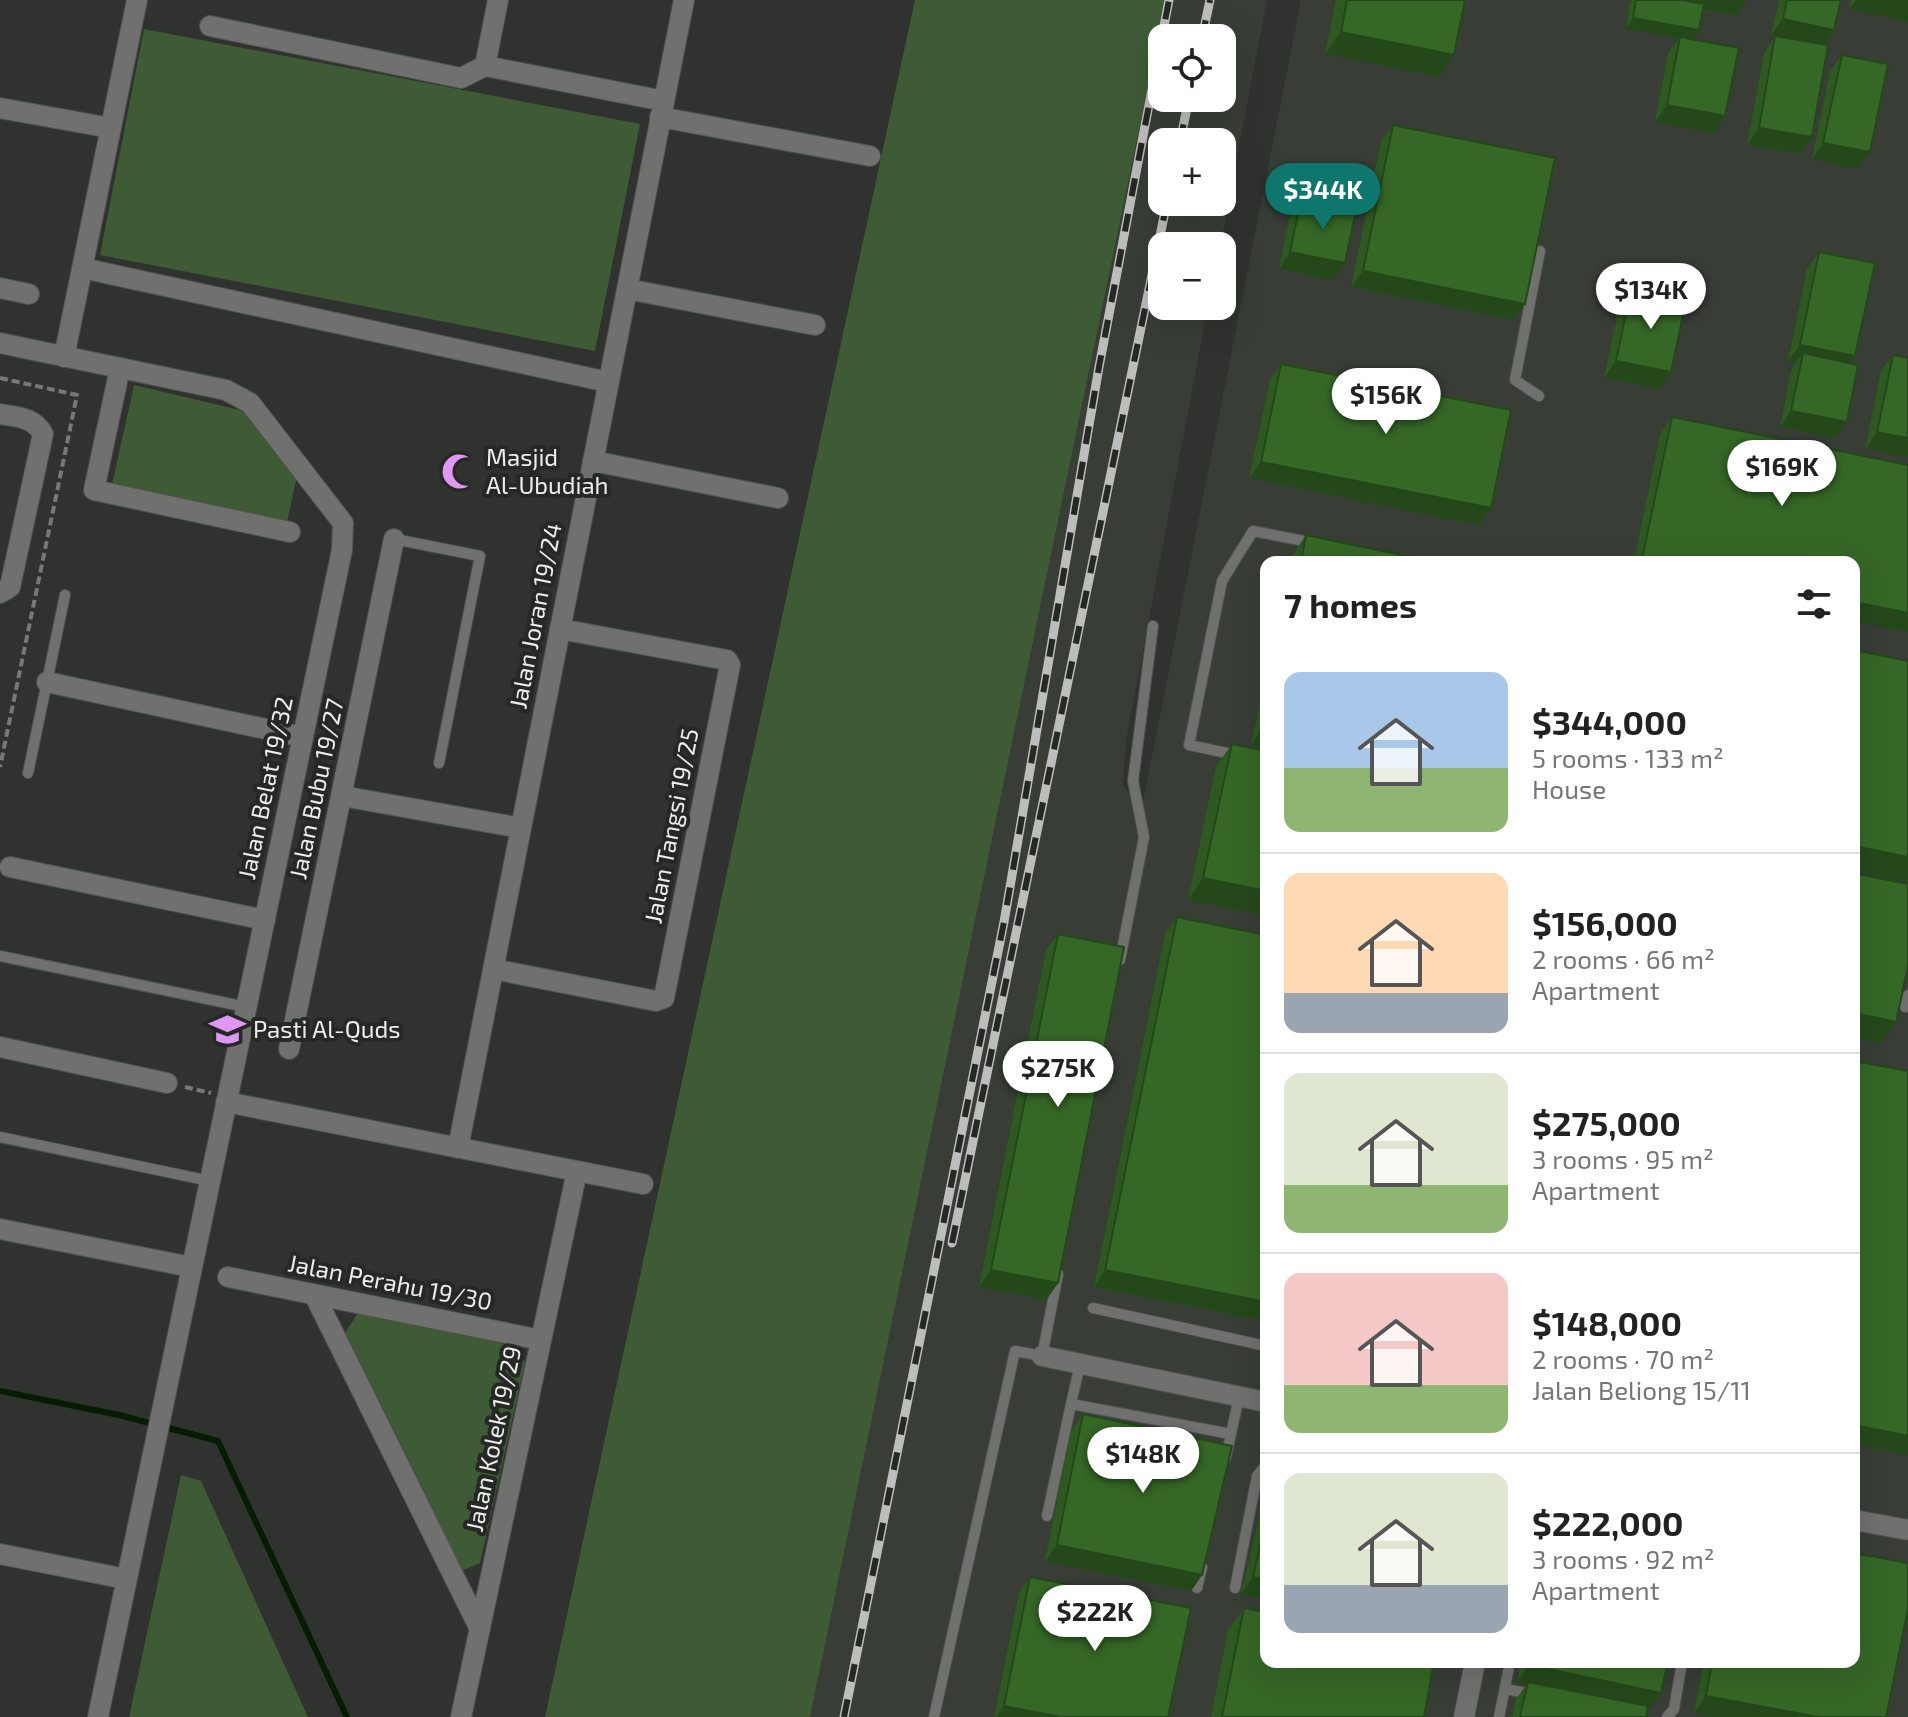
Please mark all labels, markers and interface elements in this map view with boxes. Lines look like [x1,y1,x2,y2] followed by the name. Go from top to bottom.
[1148,24,1236,320] map controls
[1148,24,1236,112] button: locate
[1148,128,1236,216] button: +
[1267,163,1379,231] pin: $344K
[1283,173,1363,204] text: $344K
[1148,232,1236,320] button: −
[1595,263,1707,331] pin: $134K
[1614,273,1688,304] text: $134K
[1330,368,1442,436] pin: $156K
[1350,378,1422,409] text: $156K
[1726,440,1838,508] pin: $169K
[486,442,609,499] place label: Masjid Al-Ubudiah
[1745,450,1819,481] text: $169K
[441,453,479,491] mosque icon: Masjid Al-Ubudiah
[502,521,567,711] street label: Jalan Joran 19/24
[1792,582,1836,626] icon: filters
[1284,584,1417,625] text: 7 homes
[231,694,298,882] street label: Jalan Belat 19/32
[282,696,349,882] street label: Jalan Bubu 19/27
[1532,701,1687,742] text: $344,000
[1348,704,1444,800] icon: home
[637,726,704,926] street label: Jalan Tangsi 19/25
[1532,742,1724,773] text: 5 rooms · 133 m²
[1532,773,1606,804] text: House
[1532,902,1678,943] text: $156,000
[1348,905,1444,1001] icon: home
[1532,943,1715,974] text: 2 rooms · 66 m²
[1532,974,1660,1005] text: Apartment
[208,1011,246,1049] school or university icon: Pasti Al-Quds
[253,1014,400,1043] place label: Pasti Al-Quds
[1002,1041,1114,1109] pin: $275K
[1021,1051,1095,1082] text: $275K
[1532,1102,1681,1143] text: $275,000
[1348,1105,1444,1201] icon: home
[1532,1143,1714,1174] text: 3 rooms · 95 m²
[1532,1174,1660,1205] text: Apartment
[286,1248,495,1316] street label: Jalan Perahu 19/30
[1532,1302,1682,1343] text: $148,000
[1348,1305,1444,1401] icon: home
[459,1343,526,1534] street label: Jalan Kolek 19/29
[1532,1343,1714,1374] text: 2 rooms · 70 m²
[1532,1374,1751,1405] text: Jalan Beliong 15/11
[1087,1427,1199,1495] pin: $148K
[1105,1437,1181,1468] text: $148K
[1532,1502,1684,1543] text: $222,000
[1348,1505,1444,1601] icon: home
[1532,1543,1714,1574] text: 3 rooms · 92 m²
[1532,1574,1660,1605] text: Apartment
[1039,1585,1151,1653] pin: $222K
[1057,1595,1133,1626] text: $222K

